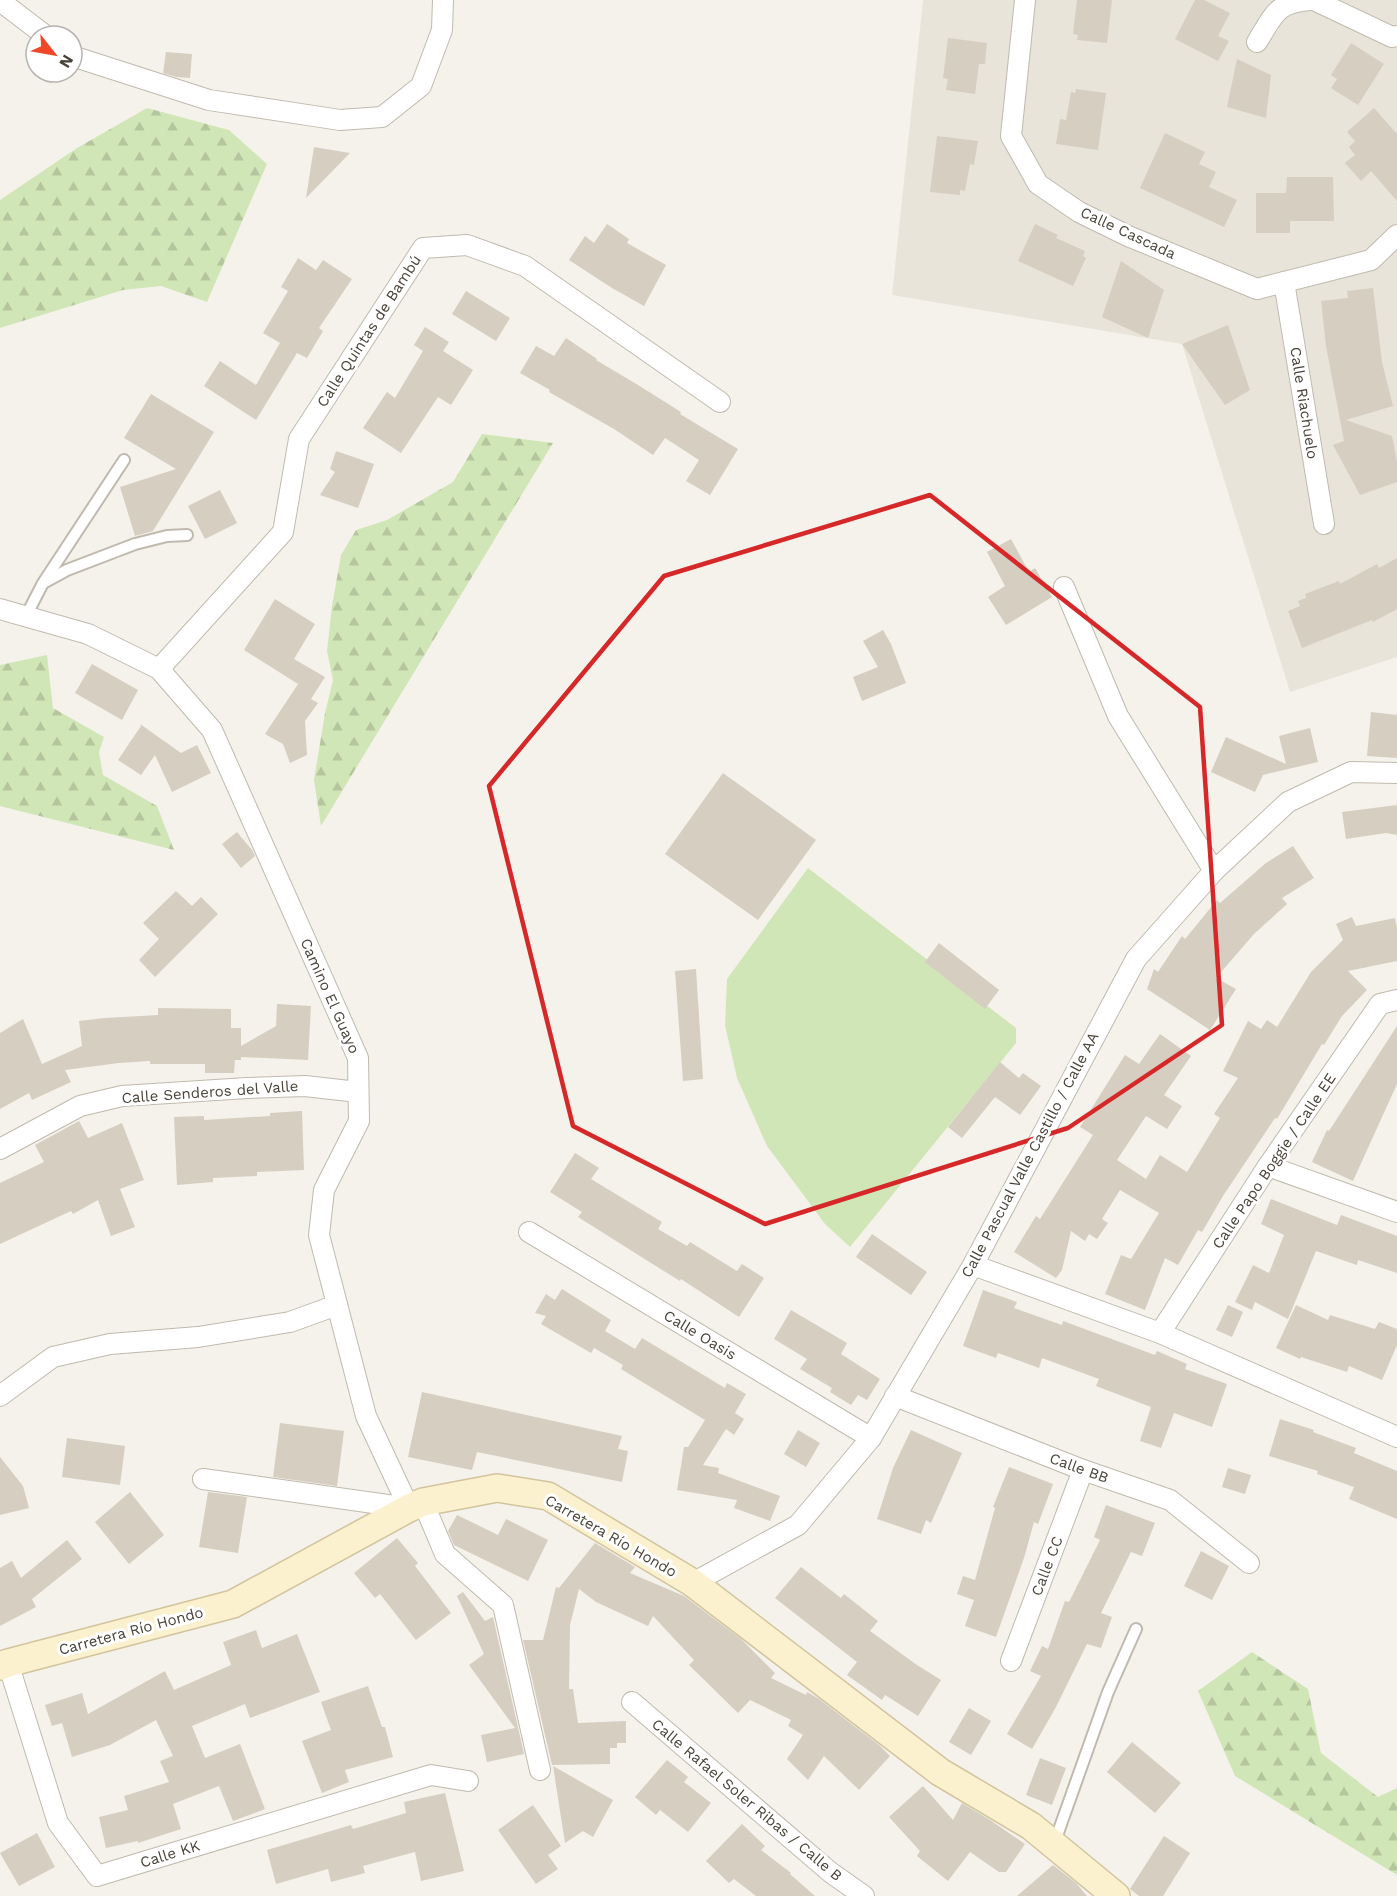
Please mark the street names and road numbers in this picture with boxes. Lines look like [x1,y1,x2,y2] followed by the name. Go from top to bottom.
[1077,203,1179,263] street label: Calle Cascada
[313,252,425,410] street label: Calle Quintas de Bambú
[1286,346,1322,460] street label: Calle Riachuelo
[297,936,363,1056] street label: Camino El Guayo
[957,1029,1103,1281] street label: Calle Pascual Valle Castillo / Calle AA
[1208,1070,1340,1252] street label: Calle Papo Boggie / Calle EE
[121,1077,299,1107] street label: Calle Senderos del Valle
[661,1306,740,1364] street label: Calle Oasis
[1047,1449,1111,1487] street label: Calle BB
[542,1491,680,1581] street label: Carretera Río Hondo
[1027,1534,1067,1598] street label: Calle CC
[57,1603,205,1659] street label: Carretera Río Hondo
[648,1715,846,1885] street label: Calle Rafael Soler Ribas / Calle B
[138,1836,202,1872] street label: Calle KK

